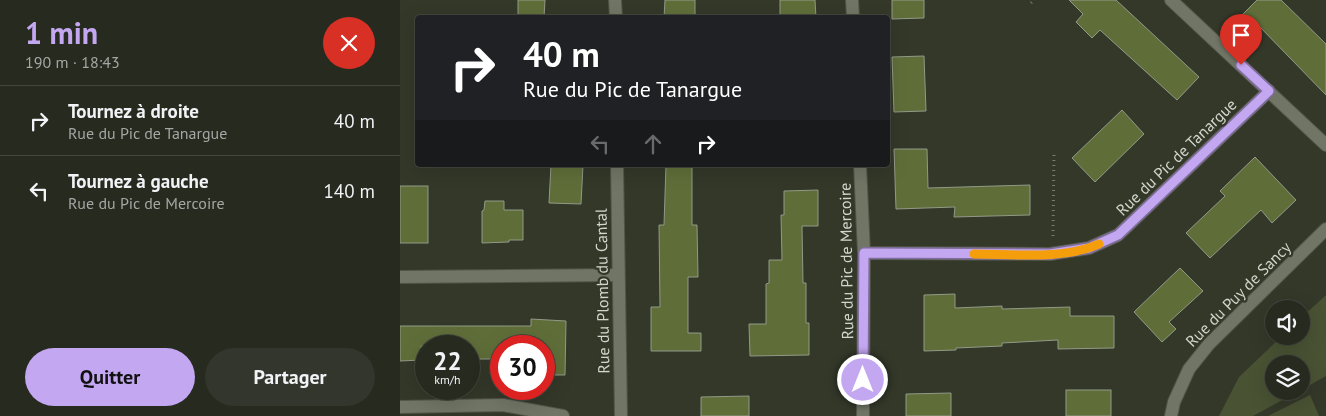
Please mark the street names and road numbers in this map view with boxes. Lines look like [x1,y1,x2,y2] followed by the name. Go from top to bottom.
[1112,94,1240,220] street label: Rue du Pic de Tanargue
[835,182,857,340] street label: Rue du Pic de Mercoire
[591,208,613,374] street label: Rue du Plomb du Cantal
[1181,237,1295,351] street label: Rue du Puy de Sancy

